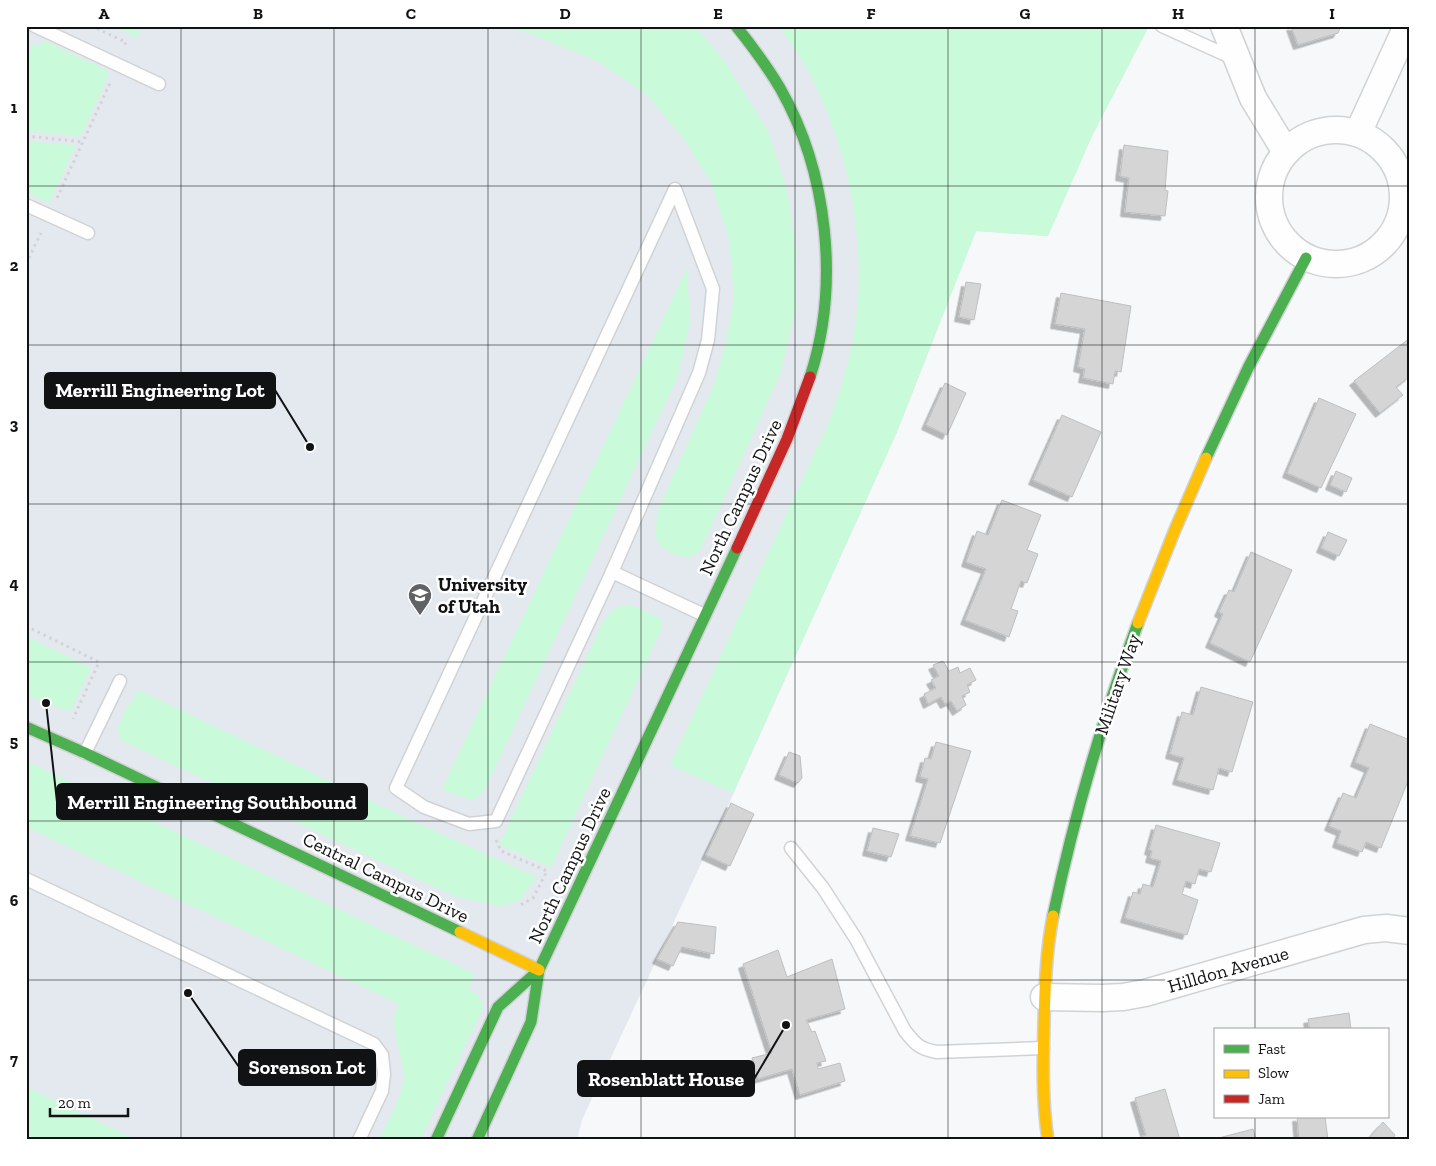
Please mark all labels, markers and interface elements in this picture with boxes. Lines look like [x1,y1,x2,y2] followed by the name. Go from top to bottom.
[99,4,110,23] text: A
[253,4,263,23] text: B
[406,4,416,23] text: C
[559,4,571,23] text: D
[713,4,723,23] text: E
[866,4,876,23] text: F
[1020,4,1031,23] text: G
[1172,4,1184,23] text: H
[1329,4,1335,23] text: I
[11,98,18,117] text: 1
[10,256,19,275] text: 2
[45,373,275,408] callout: Merrill Engineering Lot
[55,378,266,402] text: Merrill Engineering Lot
[10,415,19,434] text: 3
[694,415,787,579] street label: North Campus Drive
[438,573,527,618] place label: University of Utah
[9,574,19,593] text: 4
[407,582,433,616] school or university icon: University of Utah
[1090,631,1146,738] street label: Military Way
[10,732,18,751] text: 5
[523,783,616,947] street label: North Campus Drive
[57,784,367,819] callout: Merrill Engineering Southbound
[67,790,357,814] text: Merrill Engineering Southbound
[299,827,473,928] street label: Central Campus Drive
[10,891,19,910] text: 6
[1165,941,1291,998] street label: Hilldon Avenue
[1214,1028,1388,1118] legend
[1258,1040,1286,1058] text: Fast
[10,1050,18,1069] text: 7
[239,1050,375,1085] callout: Sorenson Lot
[249,1055,366,1079] text: Sorenson Lot
[578,1061,754,1096] callout: Rosenblatt House
[1258,1064,1290,1082] text: Slow
[588,1067,744,1091] text: Rosenblatt House
[50,1086,128,1118] scale bar
[1258,1090,1285,1108] text: Jam
[58,1094,91,1112] text: 20 m

